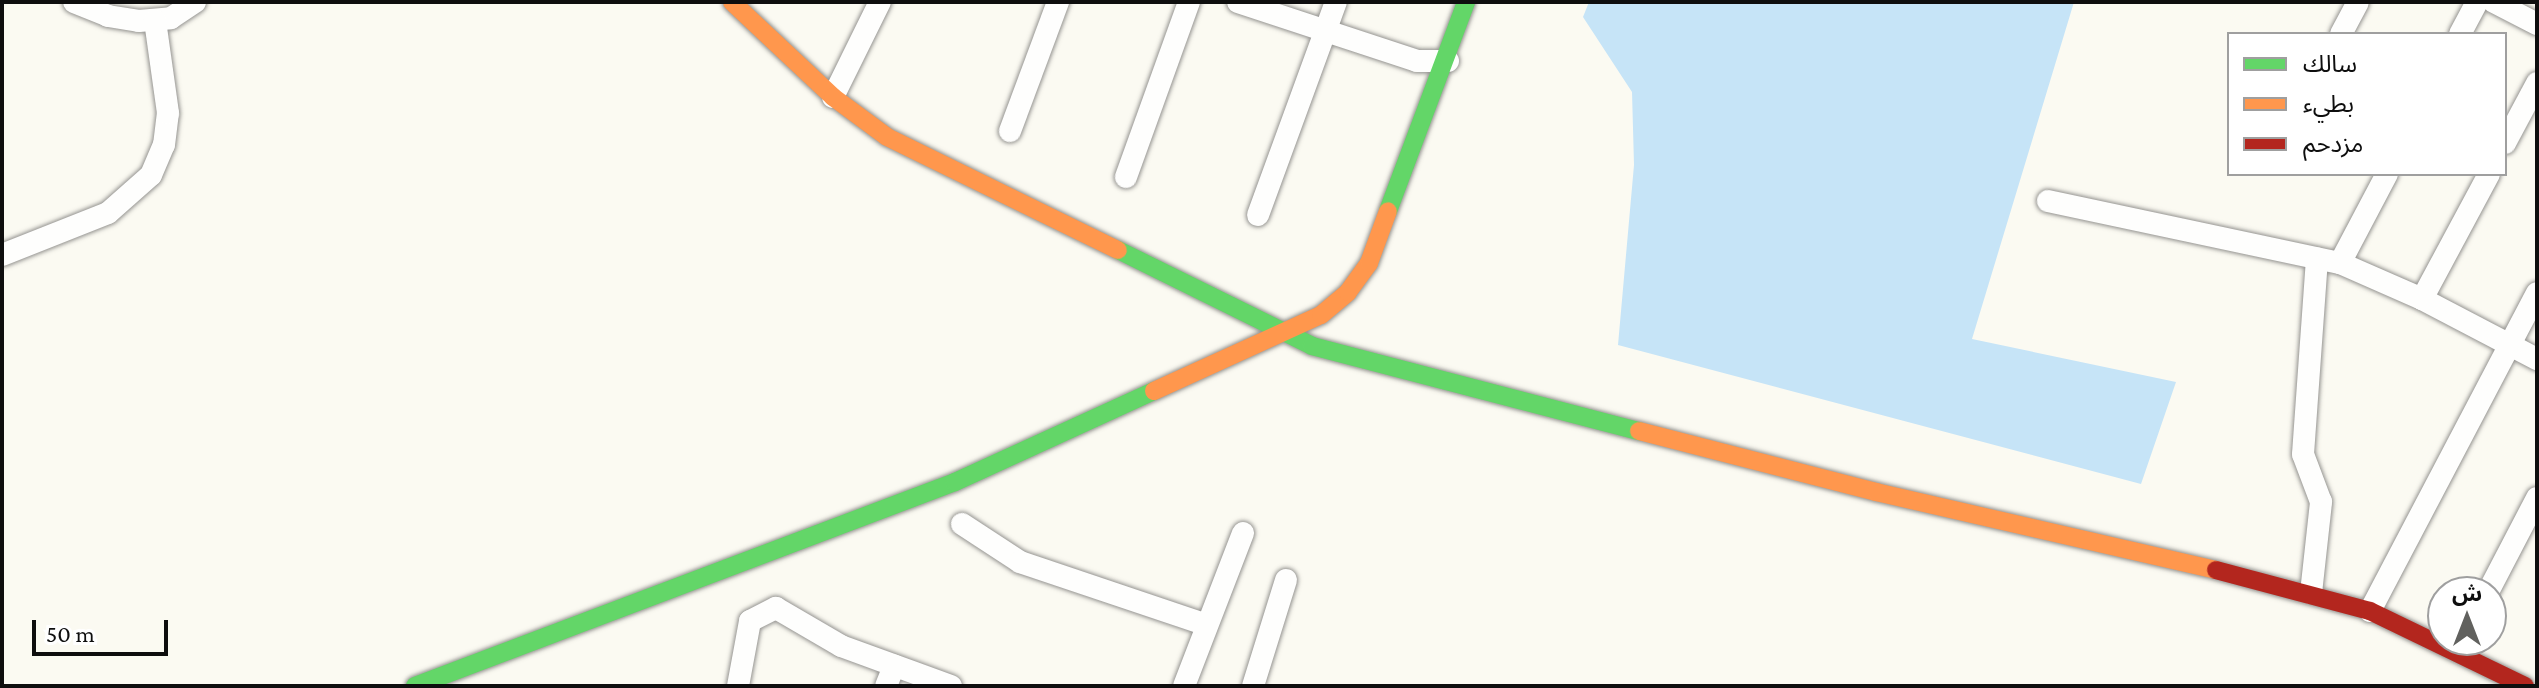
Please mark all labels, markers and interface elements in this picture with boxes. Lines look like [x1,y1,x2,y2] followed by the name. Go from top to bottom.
[2227,32,2507,176] legend
[2303,50,2357,77] text: سالك
[2303,90,2354,117] text: بطيء
[2303,130,2363,157] text: مزدحم
[2427,576,2507,656] north arrow
[2452,581,2482,606] text: ش
[36,604,172,654] scale bar
[46,620,95,647] text: 50 m

